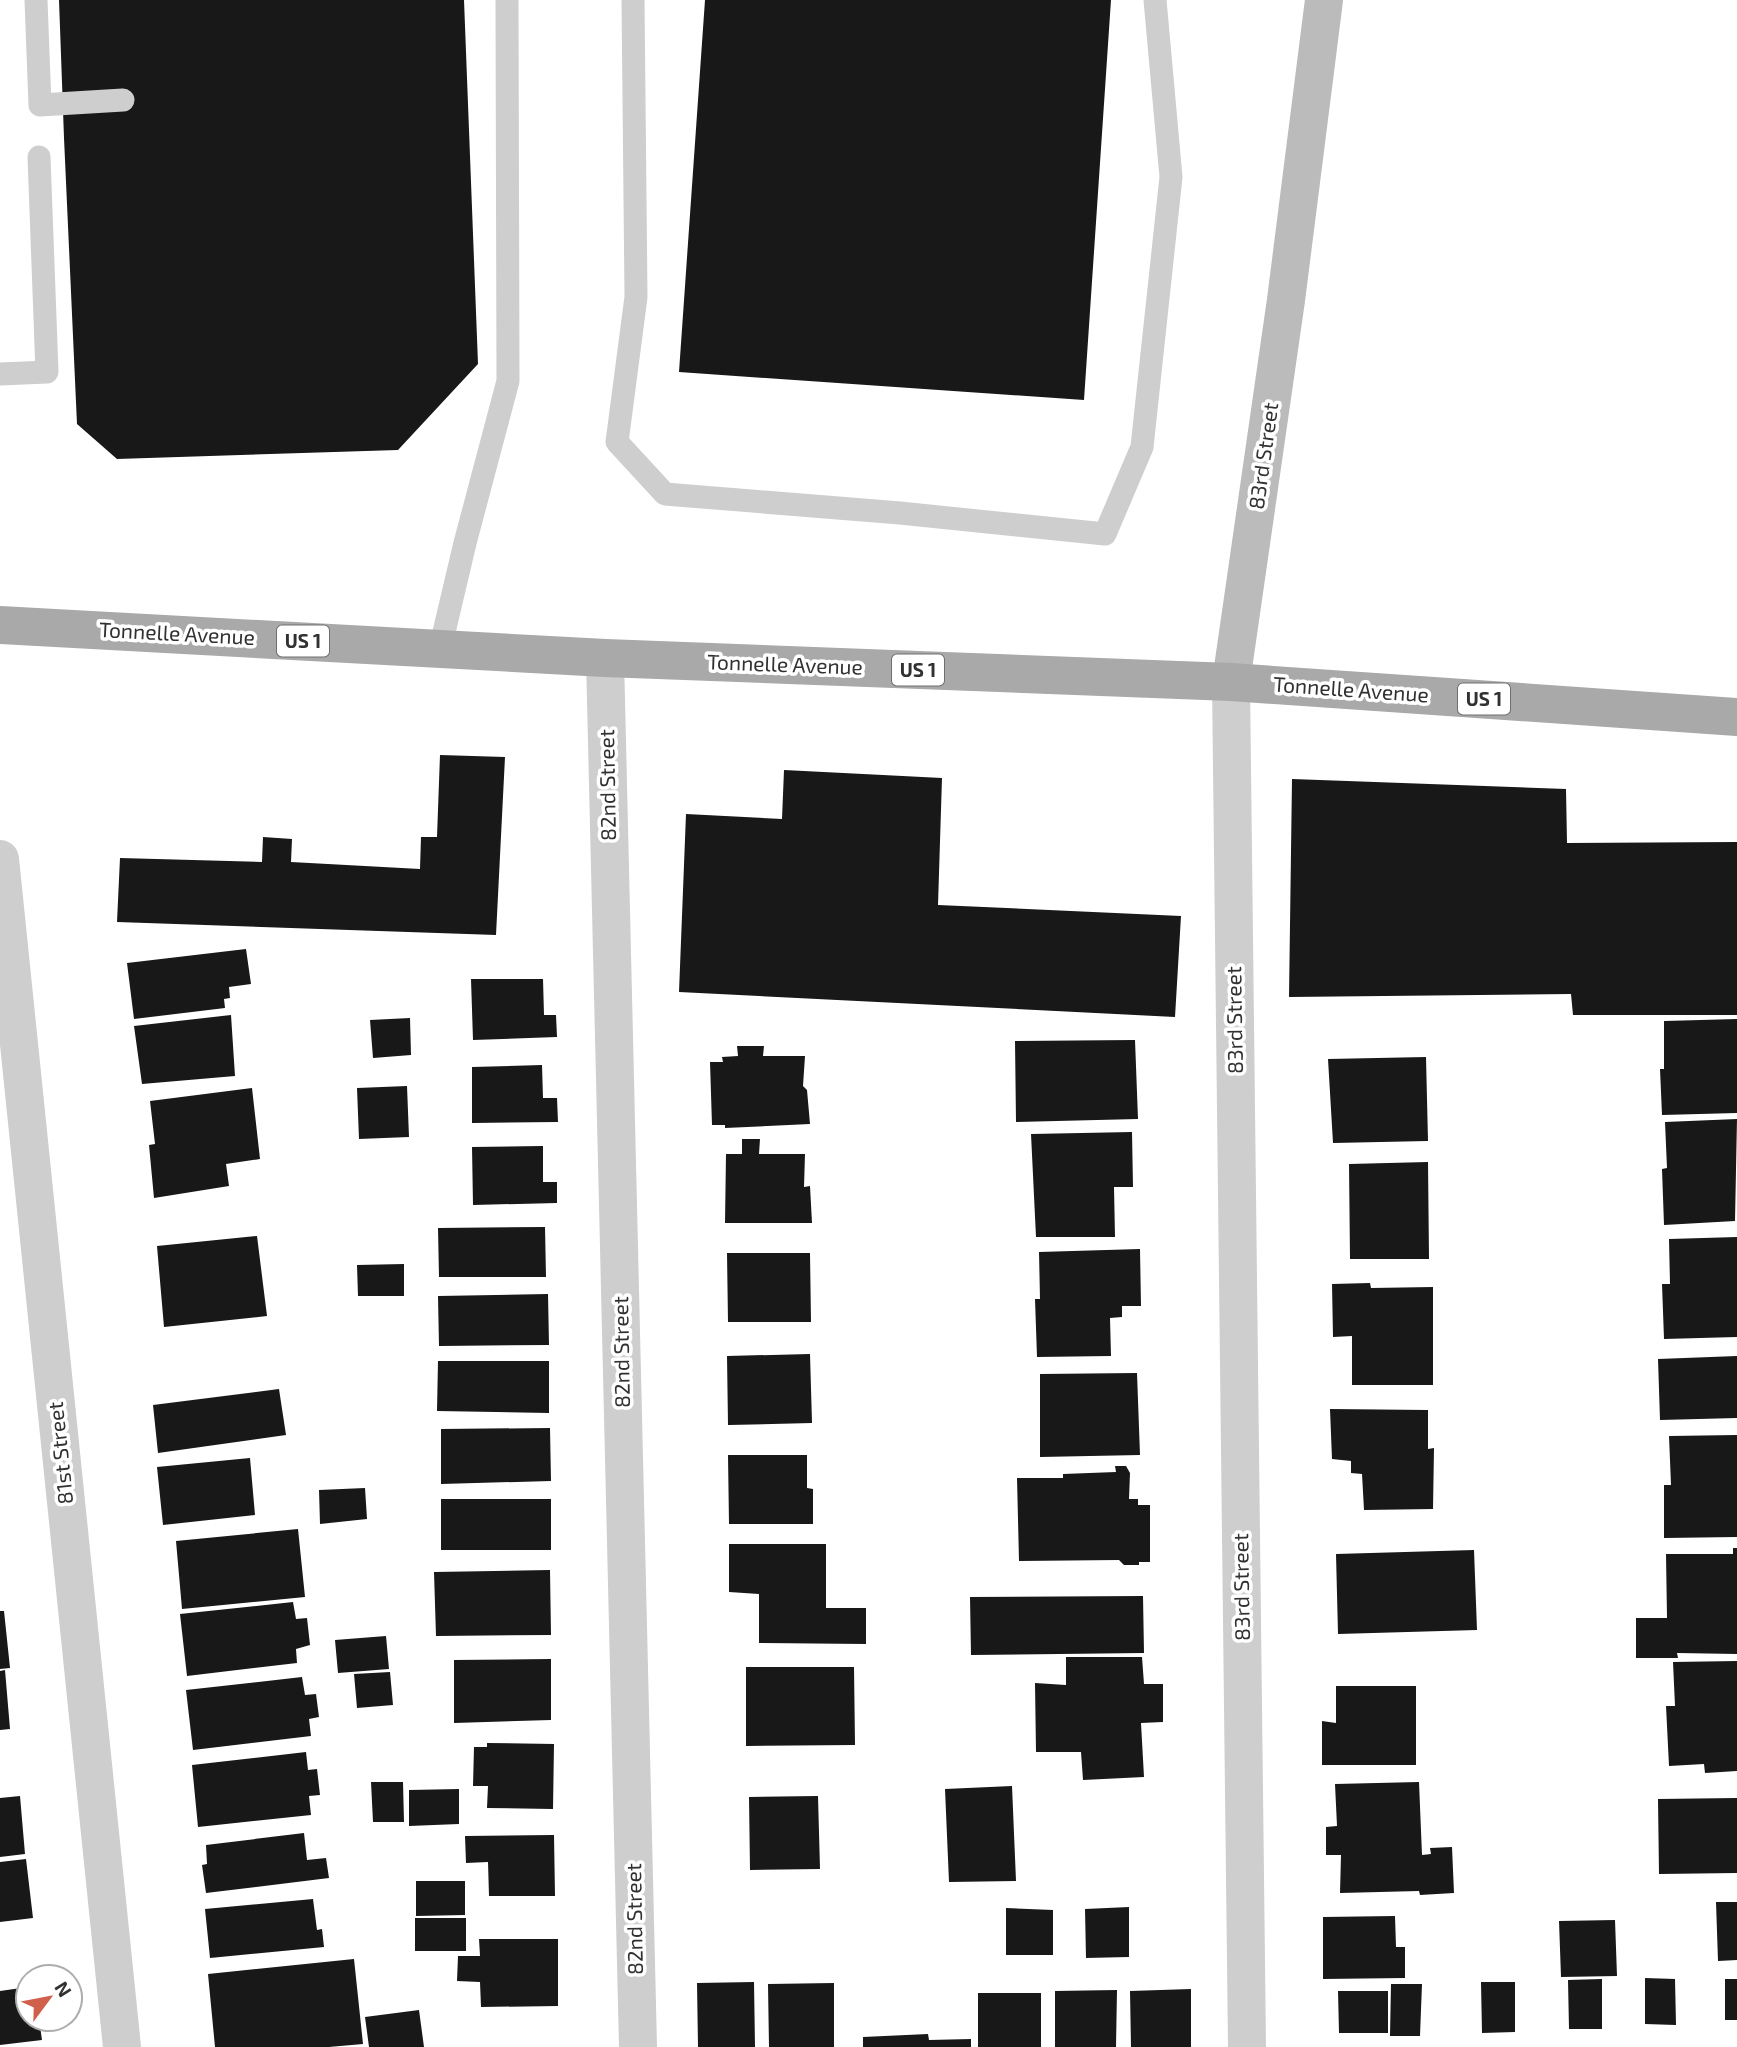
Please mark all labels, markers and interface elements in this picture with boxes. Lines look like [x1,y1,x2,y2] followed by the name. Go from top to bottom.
[1243,401,1282,511] street label: 83rd Street
[99,616,256,649] street label: Tonnelle Avenue
[277,626,329,656] road number: US 1
[707,648,863,679] street label: Tonnelle Avenue
[892,654,944,685] road number: US 1
[1273,671,1430,706] street label: Tonnelle Avenue
[1458,684,1510,714] road number: US 1
[593,729,620,841] street label: 82nd Street
[1220,966,1247,1074] street label: 83rd Street
[607,1296,634,1408] street label: 82nd Street
[42,1401,77,1506] street label: 81st Street
[1227,1533,1254,1641] street label: 83rd Street
[620,1863,647,1975] street label: 82nd Street
[14,1963,84,2033] north arrow
[50,1977,77,2001] text: N

